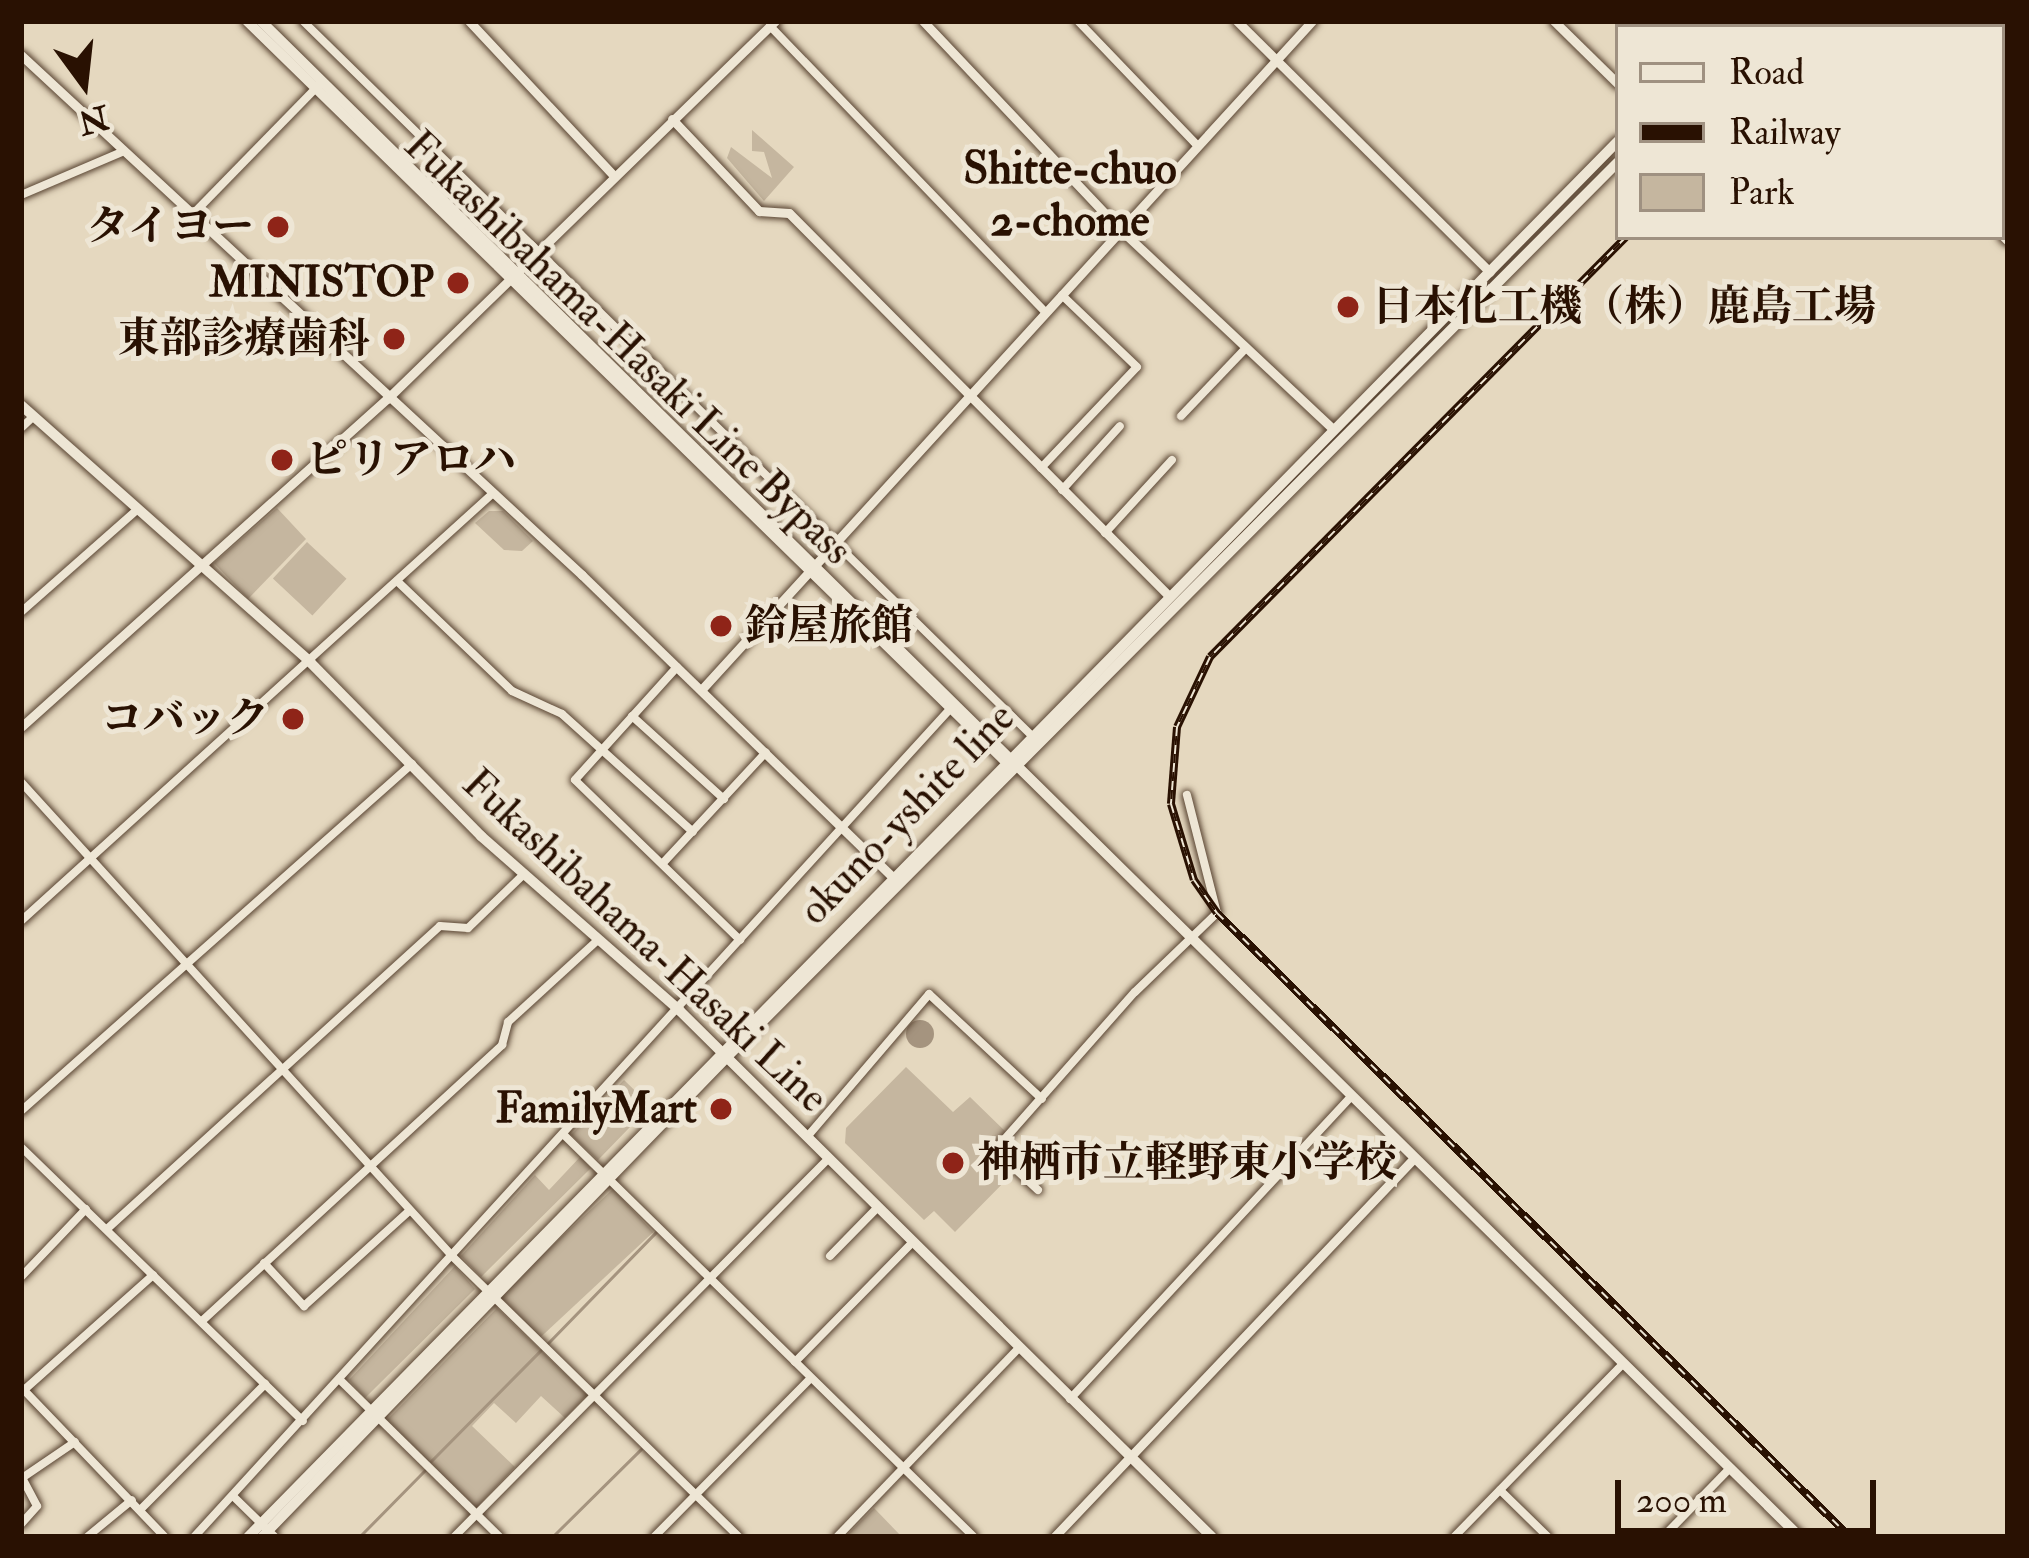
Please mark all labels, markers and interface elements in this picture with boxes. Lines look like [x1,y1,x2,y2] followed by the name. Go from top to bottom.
[24,24,144,144] north arrow
[1615,24,2005,240] legend
[1729,50,1804,95] text: Road
[74,96,113,143] text: N
[1729,110,1840,155] text: Railway
[394,121,862,575] street label: Fukashibahama-Hasaki Line Bypass
[963,143,1177,249] district label: Shitte-chuo 2-chome
[1729,170,1795,215] text: Park
[86,202,254,252] place label: タイヨー
[265,214,291,240] marker: タイヨー
[209,258,434,308] place label: MINISTOP
[445,270,471,296] marker: MINISTOP
[1372,282,1876,332] place label: 日本化工機（株）鹿島工場
[1335,294,1361,320] marker: 日本化工機（株）鹿島工場
[118,314,370,364] place label: 東部診療歯科
[381,326,407,352] marker: 東部診療歯科
[306,435,516,485] place label: ピリアロハ
[269,447,295,473] marker: ピリアロハ
[745,601,913,651] place label: 鈴屋旅館
[708,613,734,639] marker: 鈴屋旅館
[789,693,1025,935] street label: okuno-yshite line
[101,694,269,744] place label: コバック
[280,706,306,732] marker: コバック
[452,759,838,1123] street label: Fukashibahama-Hasaki Line
[496,1084,697,1134] place label: FamilyMart
[708,1096,734,1122] marker: FamilyMart
[977,1138,1397,1188] place label: 神栖市立軽野東小学校
[940,1150,966,1176] marker: 神栖市立軽野東小学校
[1621,1456,1882,1530] scale bar
[1636,1478,1727,1523] text: 200 m

